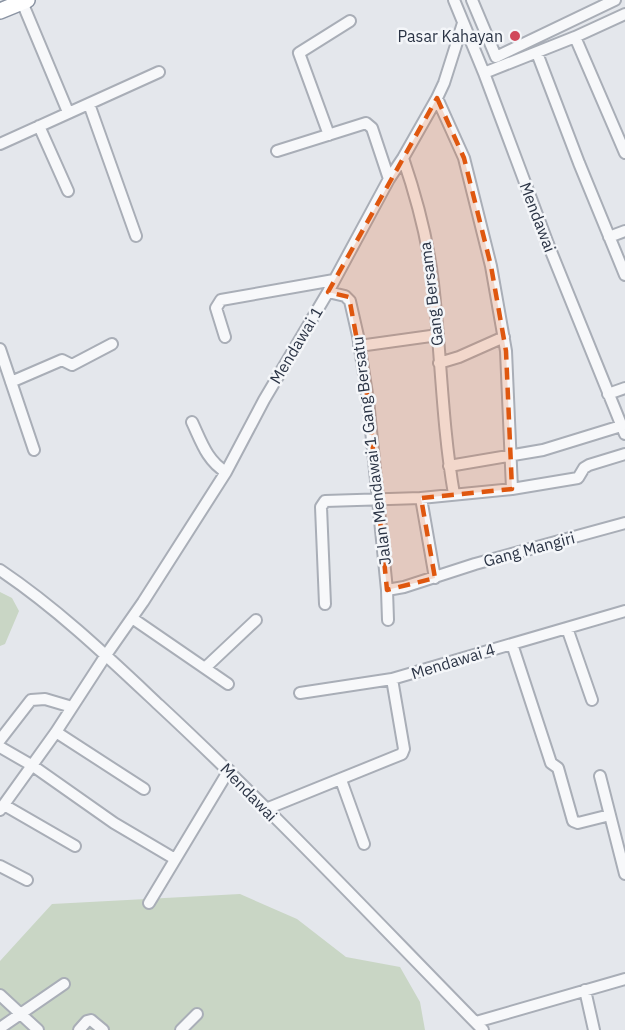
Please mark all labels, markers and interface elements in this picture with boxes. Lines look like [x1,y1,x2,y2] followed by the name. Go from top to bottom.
[398,26,503,46] place label: Pasar Kahayan
[508,29,522,43] marker: Pasar Kahayan
[516,179,560,255] street label: Mendawai
[415,240,447,347] street label: Gang Bersama
[265,303,327,387] street label: Mendawai 1
[347,336,395,566] street label: Jalan Mendawai 1 Gang Bersatu
[481,527,577,571] street label: Gang Mangiri
[409,639,497,683] street label: Mendawai 4
[216,759,282,825] street label: Mendawai

